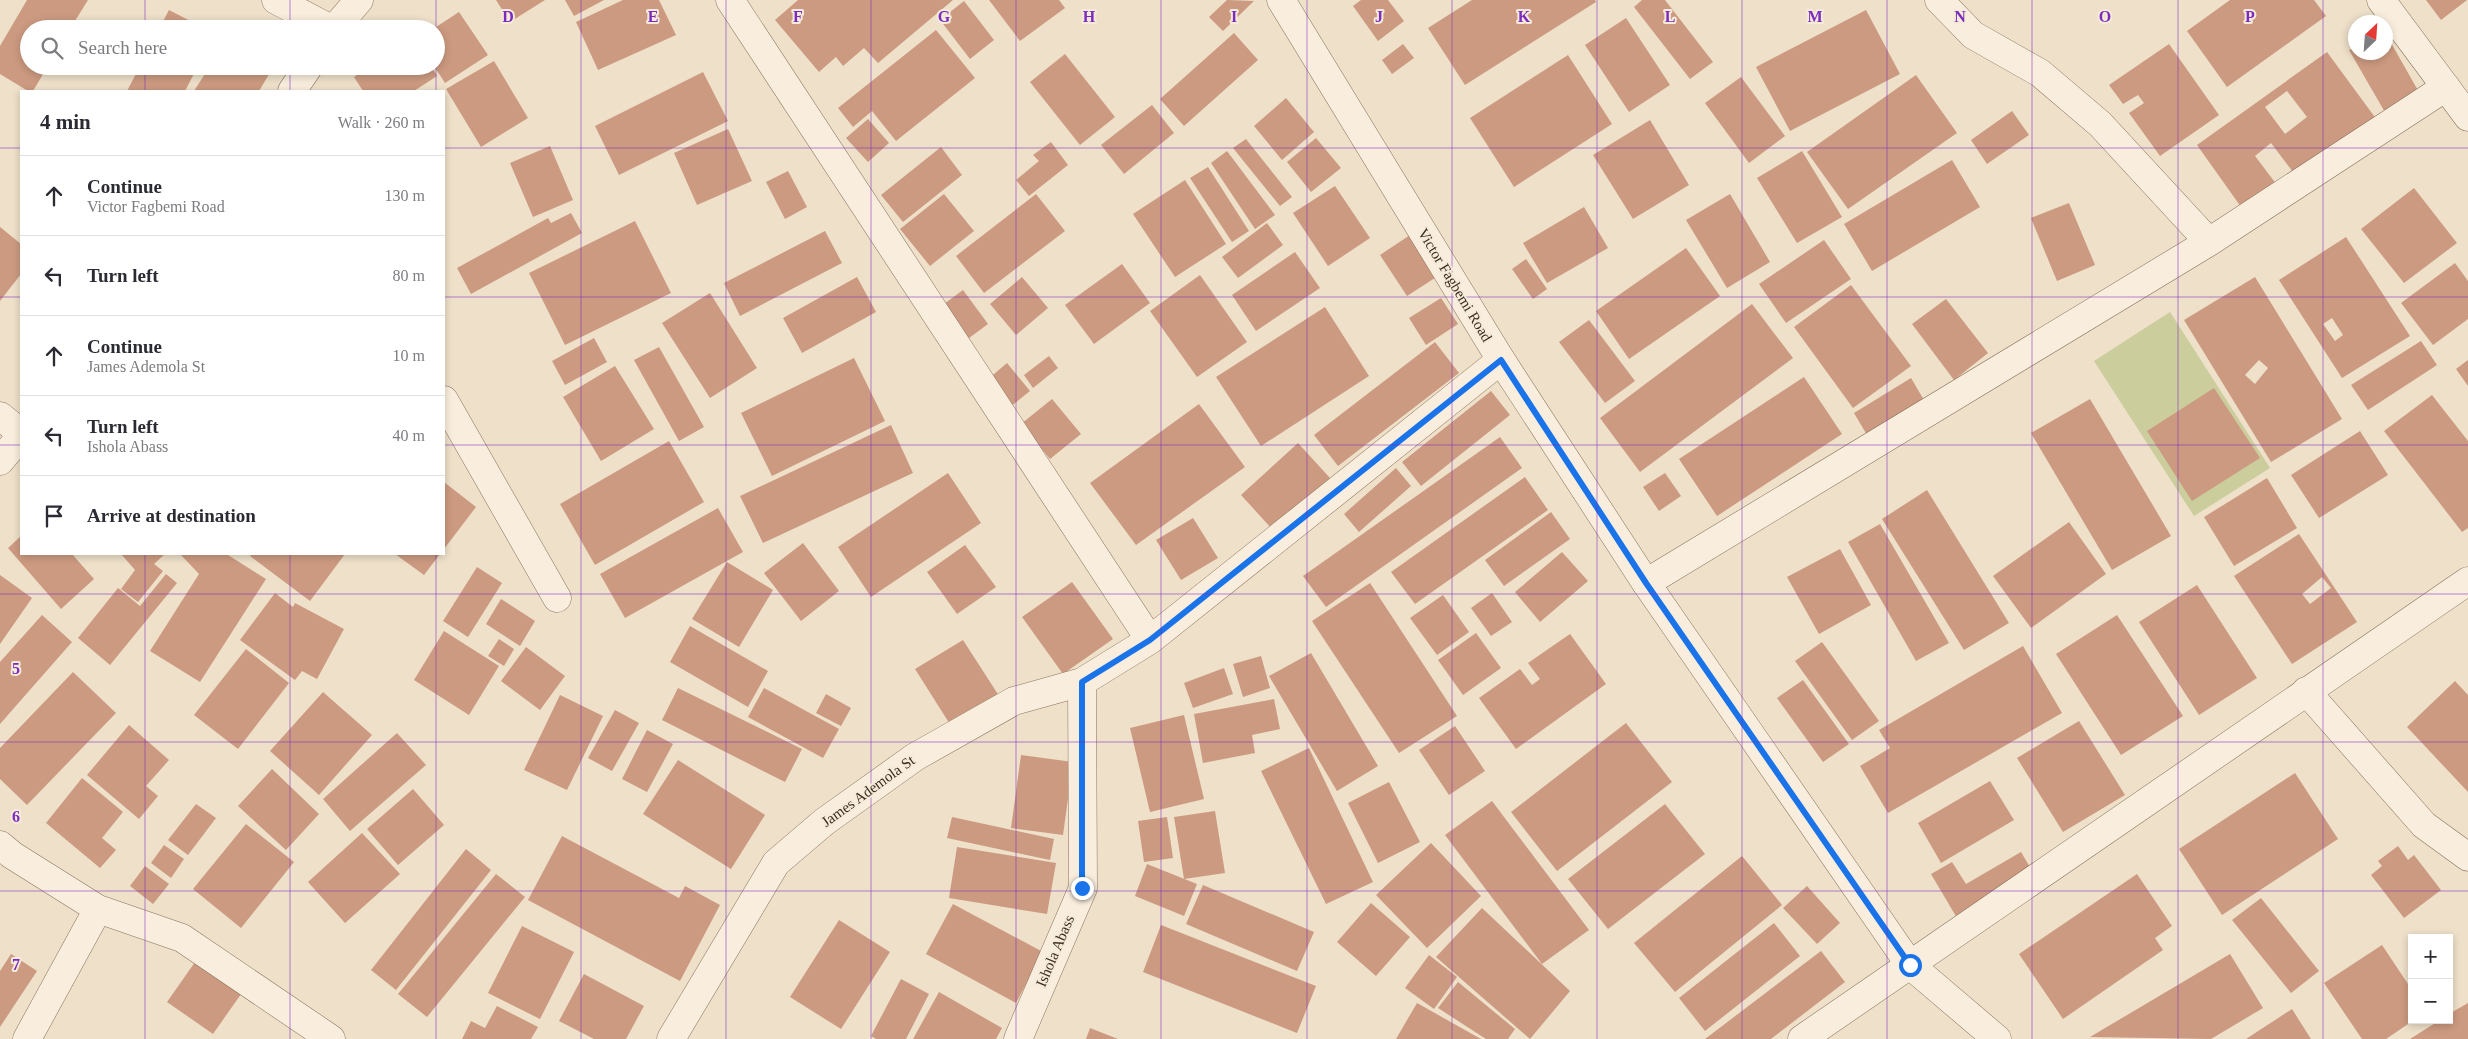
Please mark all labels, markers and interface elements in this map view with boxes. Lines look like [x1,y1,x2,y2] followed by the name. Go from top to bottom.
[502,8,514,25] text: D
[648,8,658,25] text: E
[793,8,803,25] text: F
[938,8,951,25] text: G
[1083,8,1096,25] text: H
[1231,8,1237,25] text: I
[1375,8,1383,25] text: J
[1518,8,1531,25] text: K
[1665,8,1675,25] text: L
[1807,8,1823,25] text: M
[1954,8,1966,25] text: N
[2099,8,2111,25] text: O
[2245,8,2255,25] text: P
[2348,15,2393,60] north arrow
[20,20,445,75] search box
[38,34,66,62] icon: search
[78,37,167,58] text: Search here
[40,110,91,134] text: 4 min
[338,114,425,131] text: Walk · 260 m
[87,176,162,197] text: Continue
[40,182,68,210] icon: ahead
[385,187,425,204] text: 130 m
[87,198,225,215] text: Victor Fagbemi Road
[1415,226,1495,345] street label: Victor Fagbemi Road
[40,262,68,290] icon: left
[87,265,159,286] text: Turn left
[393,267,425,284] text: 80 m
[87,336,162,357] text: Continue
[40,342,68,370] icon: ahead
[393,347,425,364] text: 10 m
[87,358,205,375] text: James Ademola St
[87,416,159,437] text: Turn left
[40,422,68,450] icon: left
[393,427,425,444] text: 40 m
[87,438,168,455] text: Ishola Abass
[40,502,68,530] icon: arrive
[87,505,256,526] text: Arrive at destination
[12,660,20,677] text: 5
[818,751,918,830] street label: James Ademola St
[12,808,20,825] text: 6
[1071,877,1094,900] route end
[1033,913,1077,989] street label: Ishola Abass
[2408,934,2453,1024] map controls
[2408,934,2453,979] button: +
[1899,954,1922,977] route start
[12,956,20,973] text: 7
[2408,979,2453,1024] button: −

